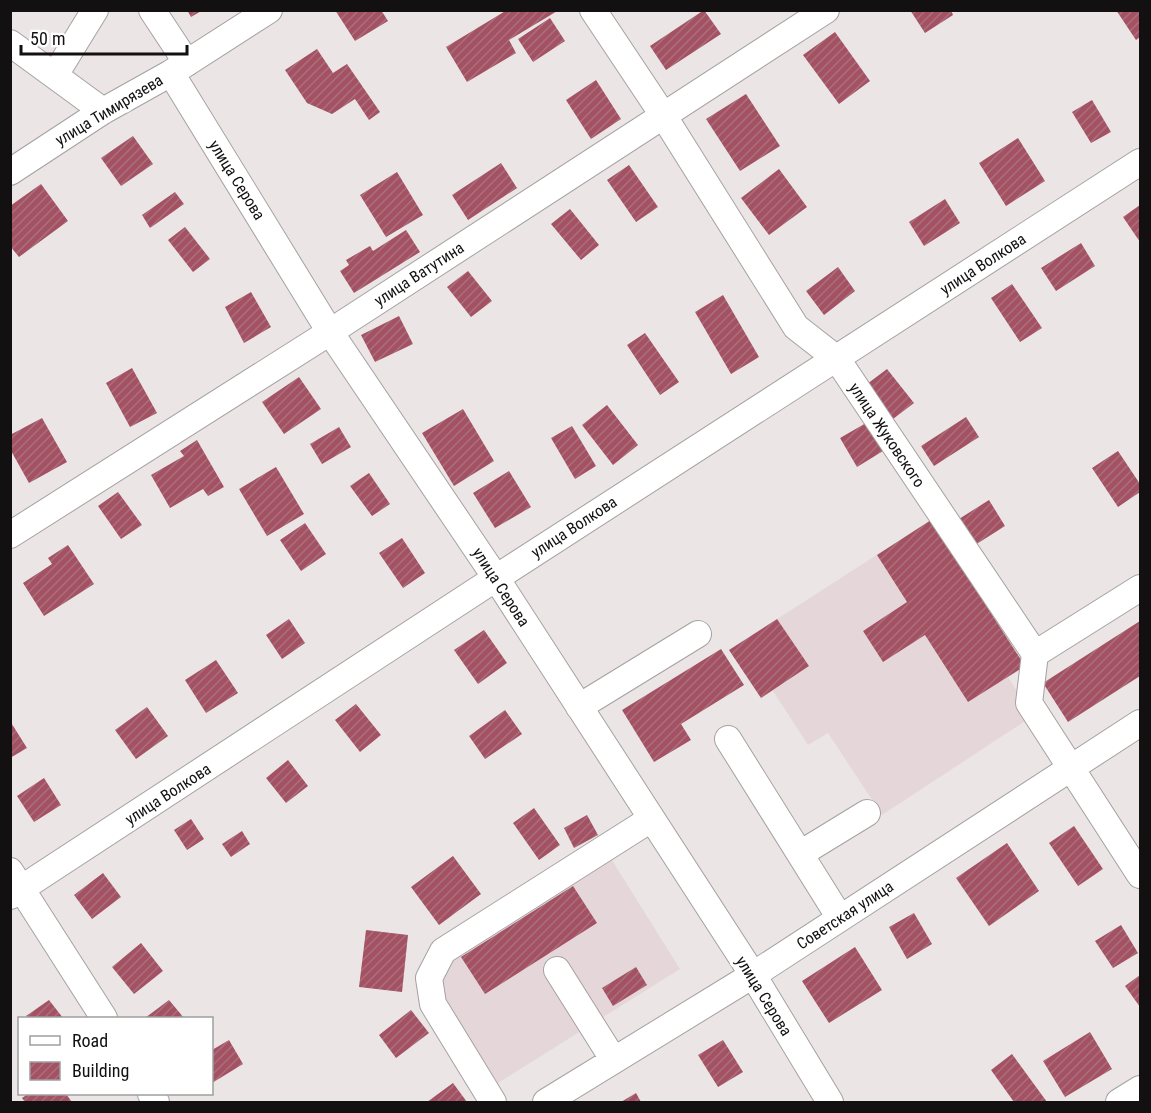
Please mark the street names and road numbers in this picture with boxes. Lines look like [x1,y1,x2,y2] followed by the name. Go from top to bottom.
[52,70,166,150] street label: улица Тимирязева
[205,137,269,223] street label: улица Серова
[937,229,1029,299] street label: улица Волкова
[371,238,467,310] street label: улица Ватутина
[845,379,929,491] street label: улица Жуковского
[528,492,620,562] street label: улица Волкова
[468,544,534,630] street label: улица Серова
[122,759,214,829] street label: улица Волкова
[793,877,897,953] street label: Советская улица
[732,953,796,1039] street label: улица Серова

